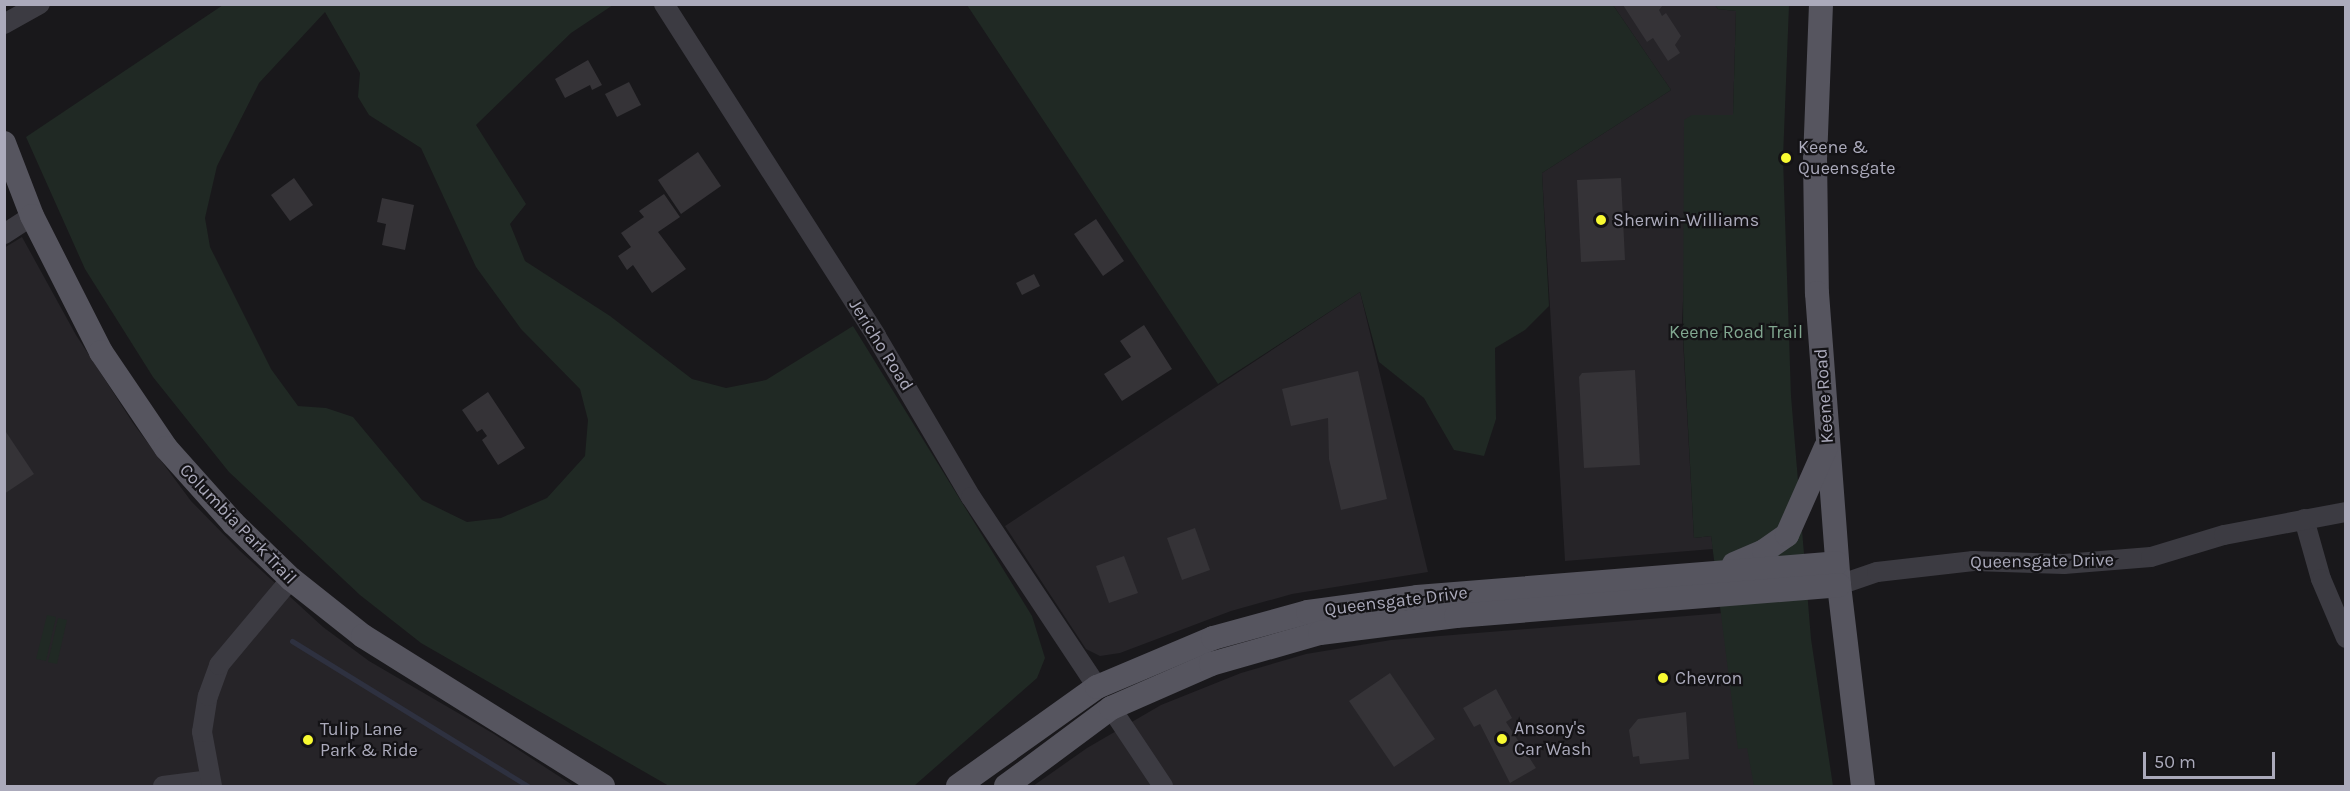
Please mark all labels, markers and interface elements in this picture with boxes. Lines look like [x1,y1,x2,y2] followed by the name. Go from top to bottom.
[1798,137,1896,180] place label: Keene & Queensgate
[1779,151,1793,165] marker: Keene & Queensgate
[1613,209,1759,231] place label: Sherwin-Williams
[1594,213,1608,227] marker: Sherwin-Williams
[844,295,918,395] street label: Jericho Road
[1669,321,1803,343] park label: Keene Road Trail
[1810,348,1838,444] street label: Keene Road
[175,459,301,589] street label: Columbia Park Trail
[1970,549,2114,573] street label: Queensgate Drive
[1323,582,1469,620] street label: Queensgate Drive
[1675,667,1742,689] place label: Chevron
[1656,671,1670,685] marker: Chevron
[1514,718,1591,760] place label: Ansony's Car Wash
[320,719,418,762] place label: Tulip Lane Park & Ride
[1495,732,1509,746] marker: Ansony's Car Wash
[301,733,315,747] marker: Tulip Lane Park & Ride
[2146,740,2278,778] scale bar
[2154,751,2196,773] text: 50 m

